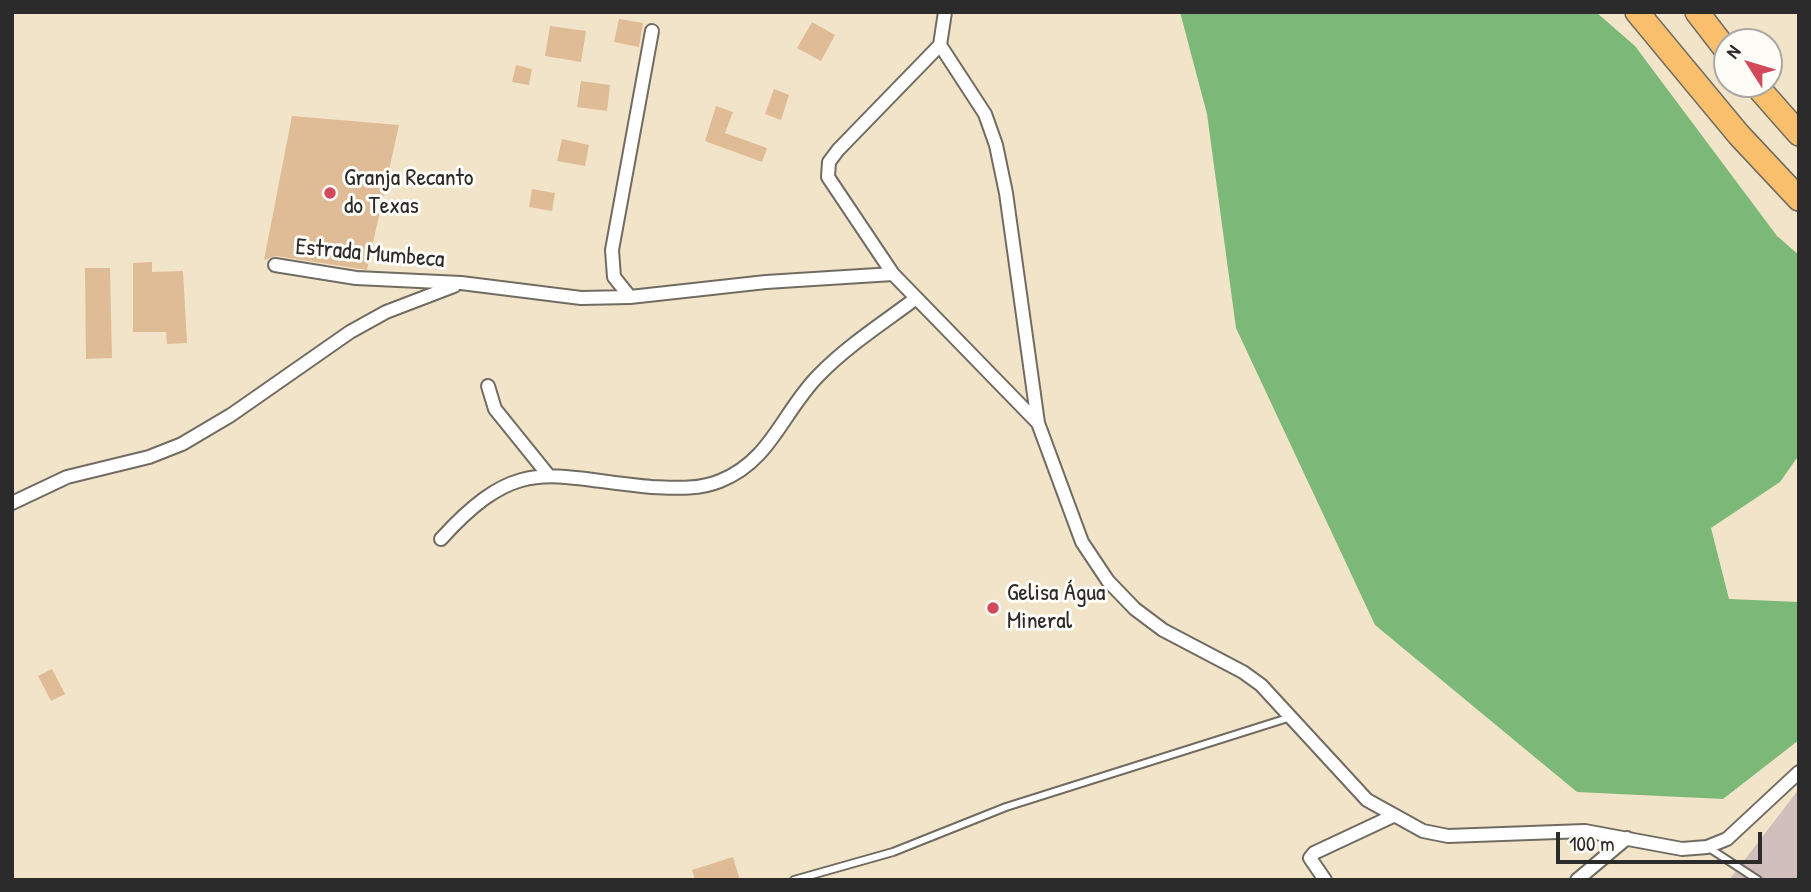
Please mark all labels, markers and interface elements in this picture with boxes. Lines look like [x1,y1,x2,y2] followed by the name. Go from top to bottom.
[1713,28,1783,98] north arrow
[1719,40,1746,63] text: N
[344,165,474,221] place label: Granja Recanto do Texas
[322,185,338,201] marker: Granja Recanto do Texas
[294,233,446,275] street label: Estrada Mumbeca
[1007,580,1105,636] place label: Gelisa Água Mineral
[985,600,1001,616] marker: Gelisa Água Mineral
[1559,818,1766,862] scale bar
[1569,829,1615,858] text: 100 m

